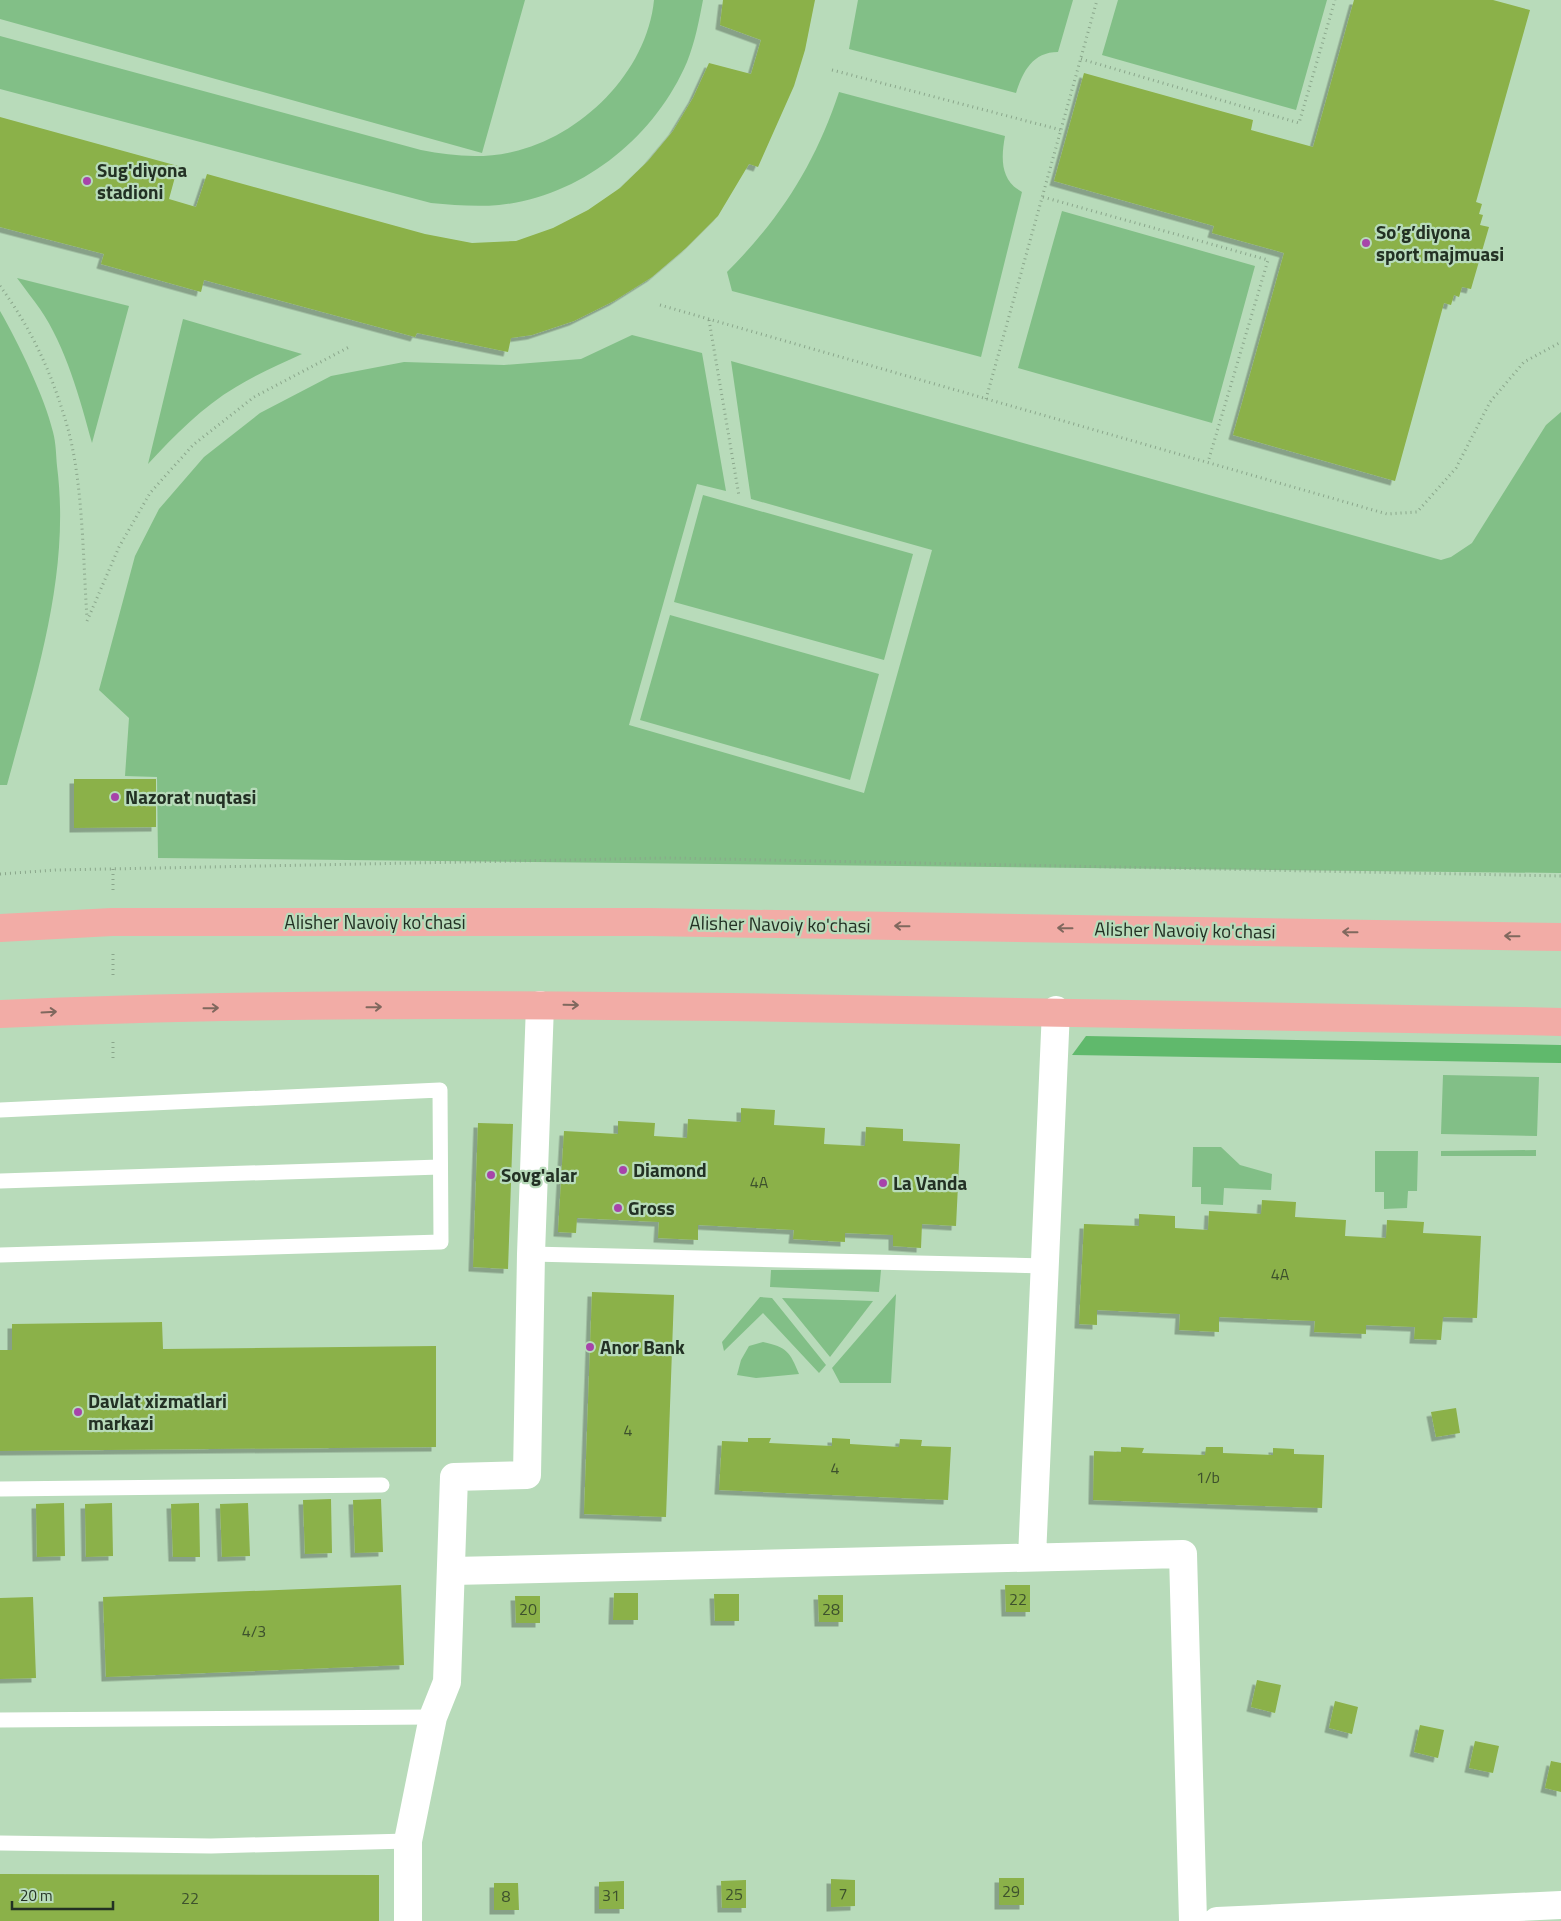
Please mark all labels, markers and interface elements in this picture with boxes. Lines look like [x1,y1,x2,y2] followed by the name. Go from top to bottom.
[97,155,188,206] place label: Sug'diyona stadioni
[81,175,93,187] marker: Sug'diyona stadioni
[1376,217,1504,268] place label: So’g’diyona sport majmuasi
[1360,237,1372,249] marker: So’g’diyona sport majmuasi
[125,782,256,811] place label: Nazorat nuqtasi
[109,791,121,803] marker: Nazorat nuqtasi
[284,907,466,936] street label: Alisher Navoiy ko'chasi
[689,907,871,940] street label: Alisher Navoiy ko'chasi
[1094,913,1276,946] street label: Alisher Navoiy ko'chasi
[895,921,911,930] one-way arrow
[1057,923,1074,933] one-way arrow
[1342,928,1358,937] one-way arrow
[1505,931,1521,941] one-way arrow
[562,1000,579,1010] one-way arrow
[365,1002,381,1012] one-way arrow
[202,1003,219,1013] one-way arrow
[40,1008,56,1017] one-way arrow
[633,1155,707,1184] place label: Diamond
[501,1160,577,1189] place label: Sovg'alar
[617,1164,629,1176] marker: Diamond
[893,1168,968,1197] place label: La Vanda
[485,1169,497,1181] marker: Sovg'alar
[750,1170,769,1194] house number: 4A
[877,1177,889,1189] marker: La Vanda
[628,1193,675,1222] place label: Gross
[612,1202,624,1214] marker: Gross
[1271,1262,1290,1286] house number: 4A
[600,1332,685,1361] place label: Anor Bank
[584,1341,596,1353] marker: Anor Bank
[88,1386,227,1437] place label: Davlat xizmatlari markazi
[72,1406,84,1418] marker: Davlat xizmatlari markazi
[624,1418,633,1442] house number: 4
[831,1456,840,1480] house number: 4
[1196,1465,1220,1489] house number: 1/b
[1009,1587,1027,1611] house number: 22
[519,1597,537,1621] house number: 20
[822,1597,840,1621] house number: 28
[242,1619,266,1643] house number: 4/3
[12,1878,114,1910] scale bar
[1002,1879,1020,1903] house number: 29
[839,1881,847,1905] house number: 7
[725,1882,743,1906] house number: 25
[602,1883,620,1907] house number: 31
[20,1884,53,1907] text: 20 m
[502,1884,511,1908] house number: 8
[181,1886,199,1910] house number: 22

